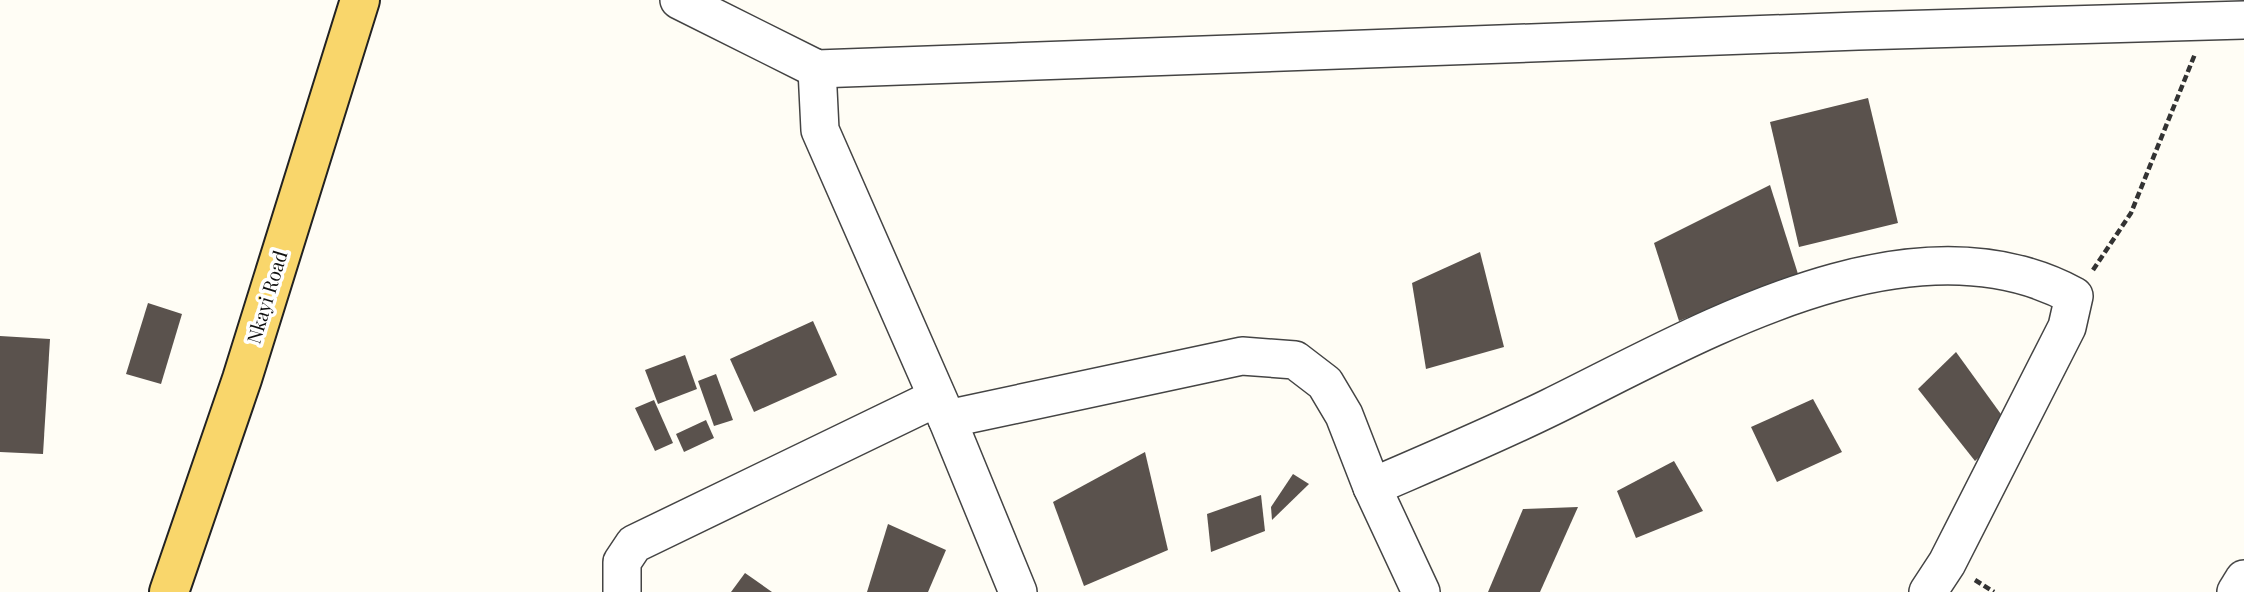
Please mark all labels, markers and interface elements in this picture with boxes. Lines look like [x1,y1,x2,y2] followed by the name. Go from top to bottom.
[240,247,292,346] street label: Nkayi Road

